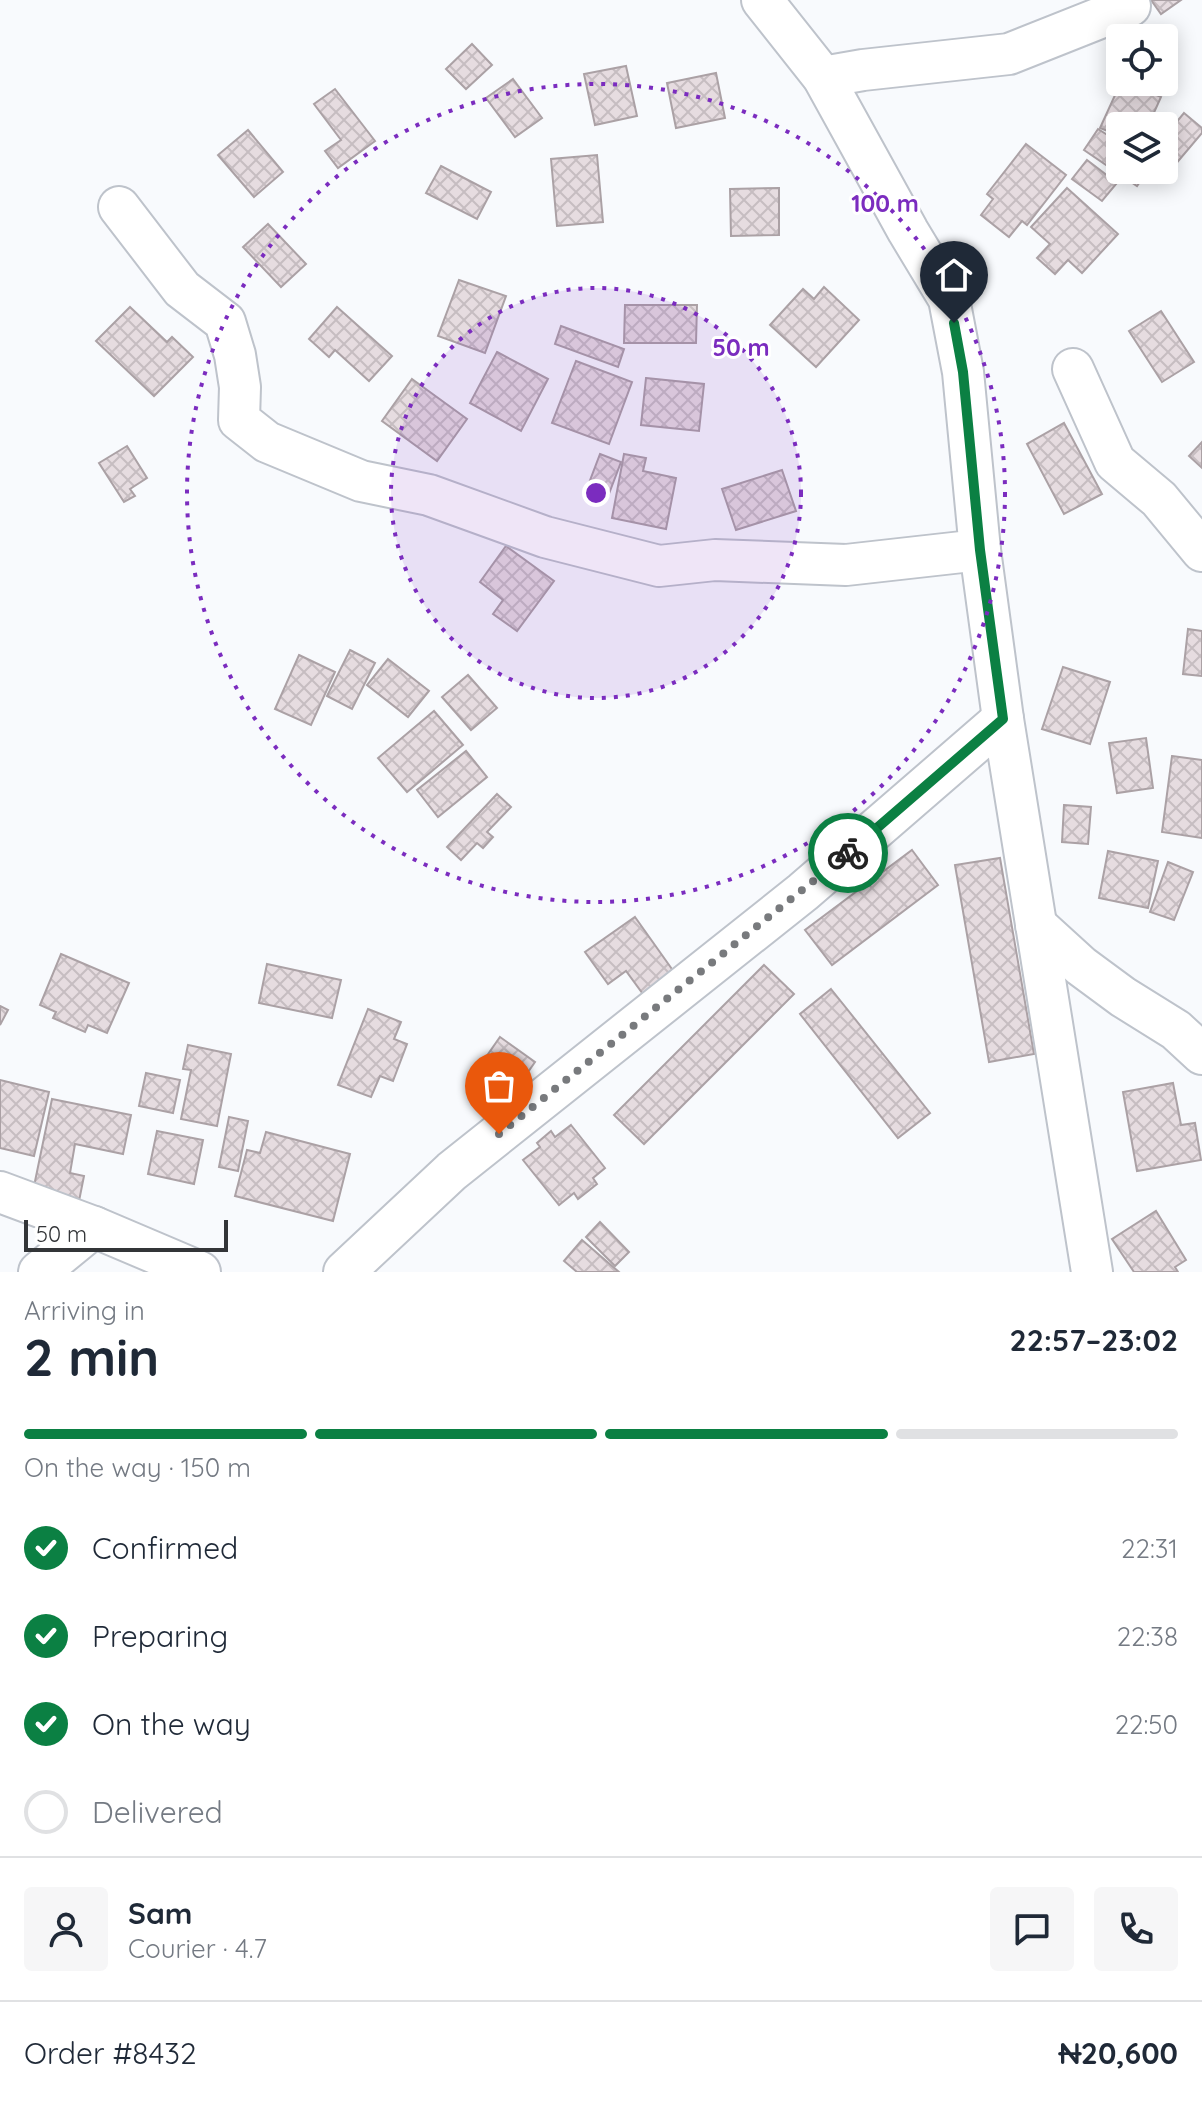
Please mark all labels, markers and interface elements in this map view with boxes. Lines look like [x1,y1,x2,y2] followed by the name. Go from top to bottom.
[1106,24,1178,184] map controls
[1106,24,1178,96] button: locate
[1106,112,1178,184] button: layers
[851,188,919,218] text: 100 m
[920,241,988,323] pin
[932,253,976,297] icon: home
[712,332,770,362] text: 50 m
[582,479,610,507] centre of rings
[808,813,888,893] courier
[826,831,870,875] icon: bike
[465,1052,533,1134] pin
[477,1064,521,1108] icon: bag
[24,1216,228,1252] scale bar
[36,1220,87,1248] text: 50 m
[24,1294,145,1327] text: Arriving in
[1010,1321,1178,1359] text: 22:57–23:02
[24,1324,159,1389] text: 2 min
[24,1451,251,1484] text: On the way · 150 m
[24,1526,68,1570] icon: check
[92,1529,238,1567] text: Confirmed
[1121,1532,1178,1565] text: 22:31
[24,1614,68,1658] icon: check
[92,1617,228,1655] text: Preparing
[1117,1620,1178,1653] text: 22:38
[24,1702,68,1746] icon: check
[92,1705,251,1743] text: On the way
[1115,1708,1178,1741] text: 22:50
[92,1793,223,1831] text: Delivered
[24,1887,108,1971] button: person
[990,1887,1074,1971] button: chat
[1094,1887,1178,1971] button: phone
[128,1894,192,1932] text: Sam
[128,1932,267,1965] text: Courier · 4.7
[24,2034,197,2072] text: Order #8432
[1059,2034,1178,2072] text: ₦20,600

